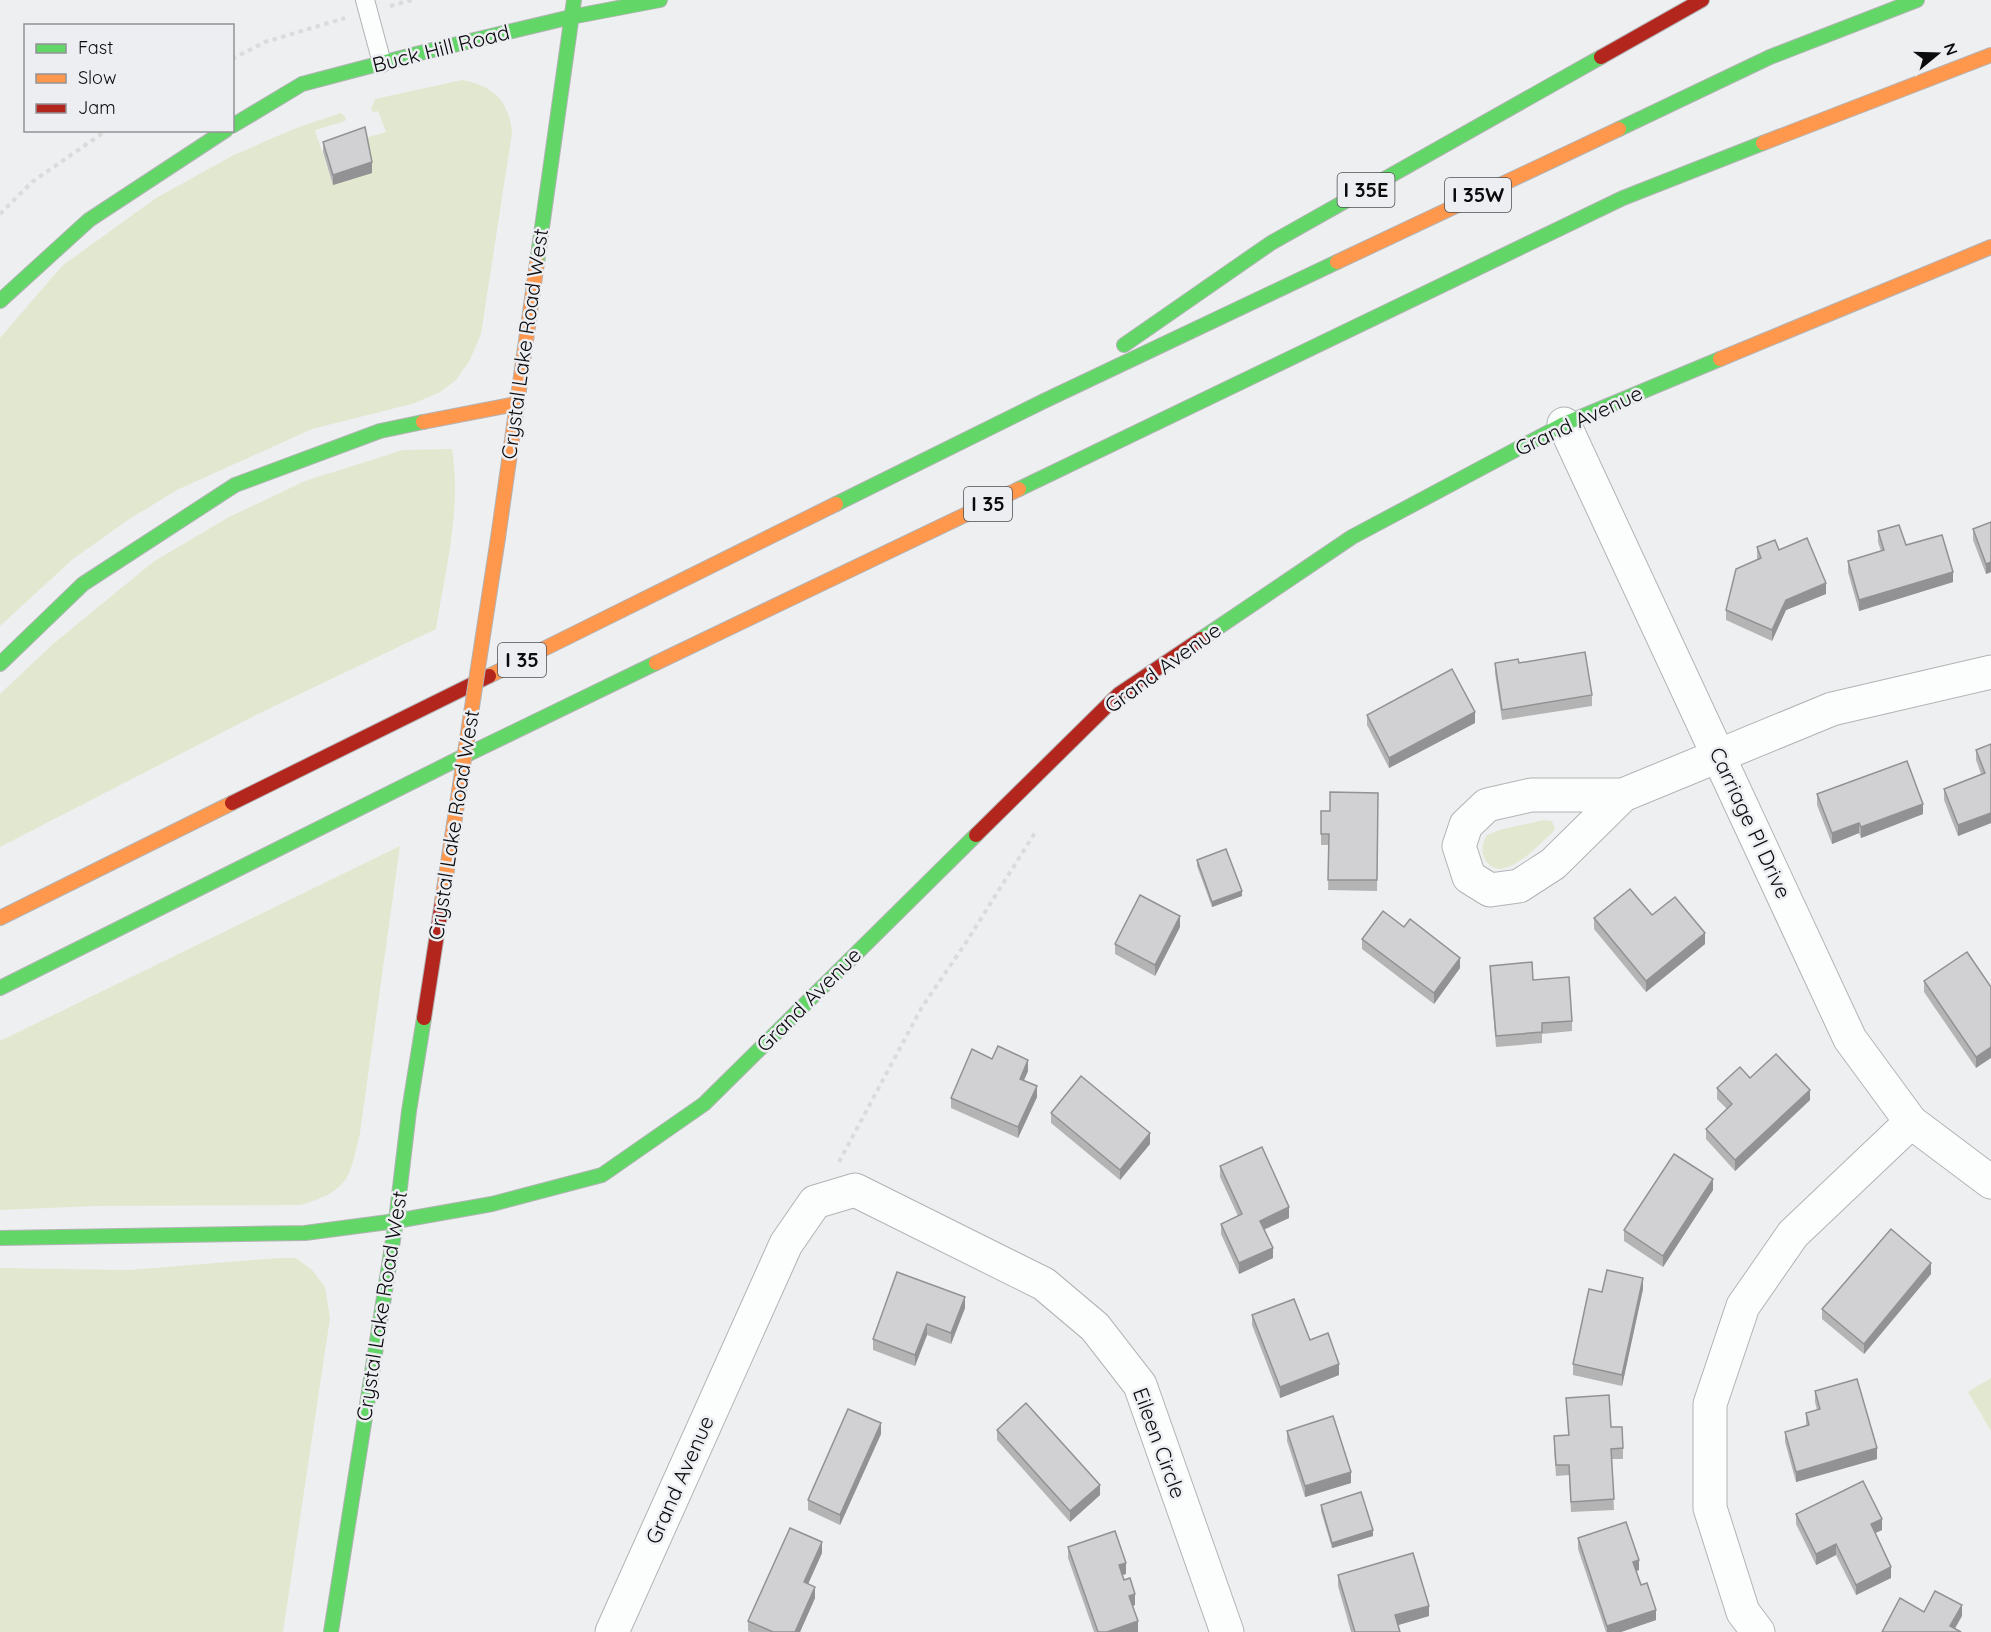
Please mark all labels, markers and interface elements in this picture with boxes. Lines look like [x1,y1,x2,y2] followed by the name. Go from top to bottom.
[369,18,512,78] street label: Buck Hill Road
[24,24,234,132] legend
[1907,24,1967,84] north arrow
[78,36,113,59] text: Fast
[1940,40,1963,58] text: N
[78,66,116,89] text: Slow
[78,96,116,119] text: Jam
[1338,173,1394,207] road number: I 35E
[1445,178,1511,212] road number: I 35W
[495,227,553,461] street label: Crystal Lake Road West
[1511,379,1646,461] street label: Grand Avenue
[964,487,1012,521] road number: I 35
[1099,616,1226,718] street label: Grand Avenue
[498,643,546,677] road number: I 35
[422,708,484,942] street label: Crystal Lake Road West
[1705,743,1797,902] street label: Carriage Pl Drive
[750,941,866,1057] street label: Grand Avenue
[350,1189,412,1423] street label: Crystal Lake Road West
[1128,1384,1192,1502] street label: Eileen Circle
[639,1411,719,1548] street label: Grand Avenue

